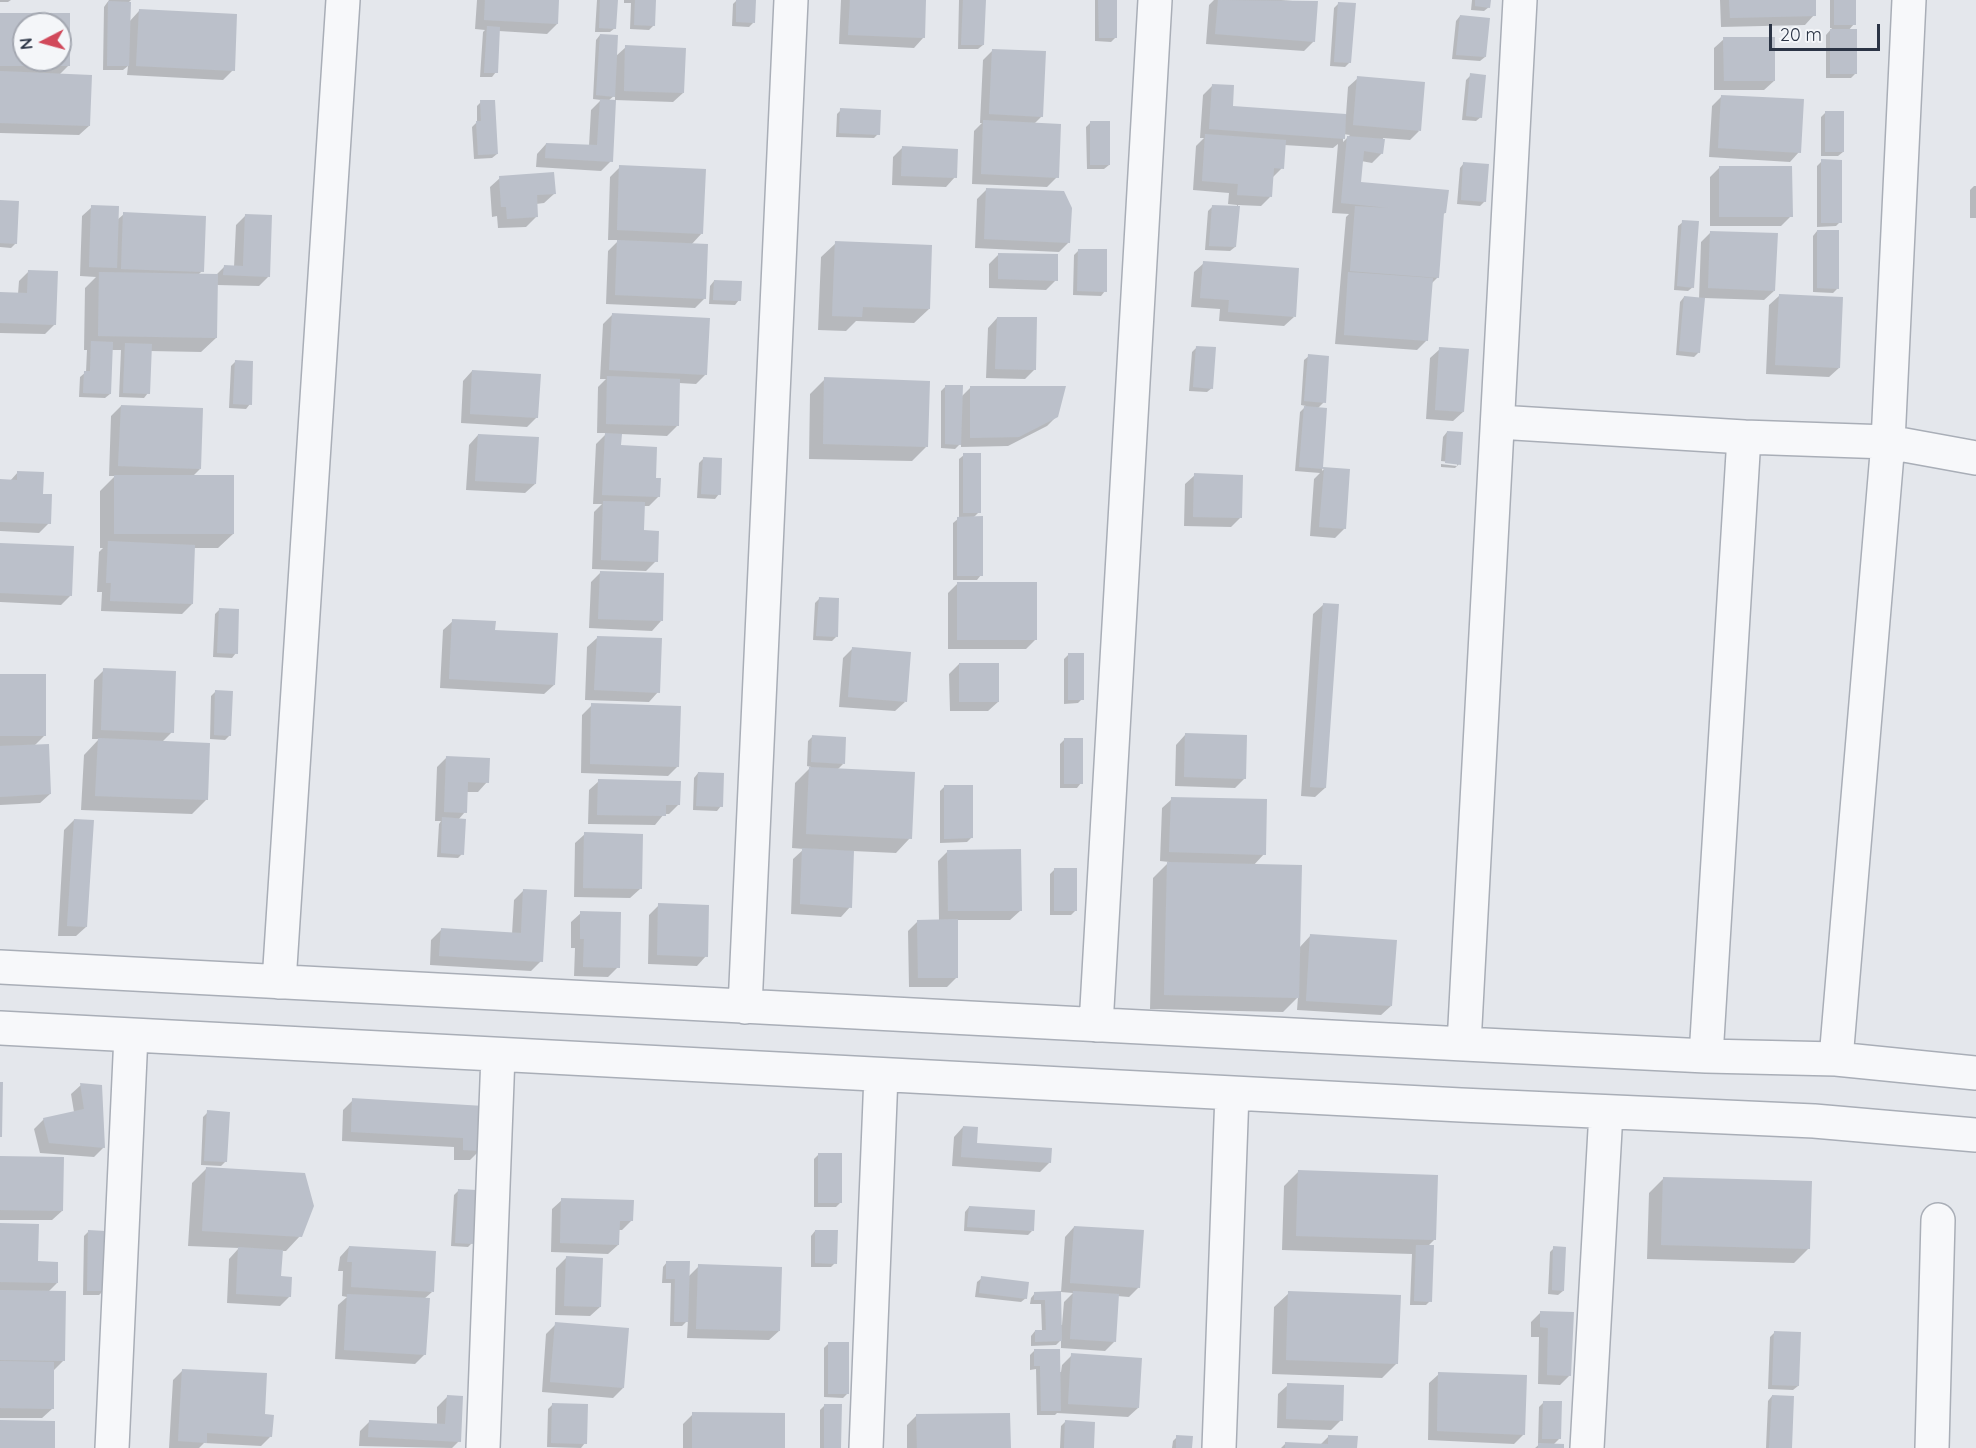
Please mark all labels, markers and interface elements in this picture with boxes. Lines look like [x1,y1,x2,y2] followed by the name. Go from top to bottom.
[12,12,72,72] north arrow
[1772,12,1883,50] scale bar
[1780,23,1822,46] text: 20 m
[16,37,37,51] text: N

